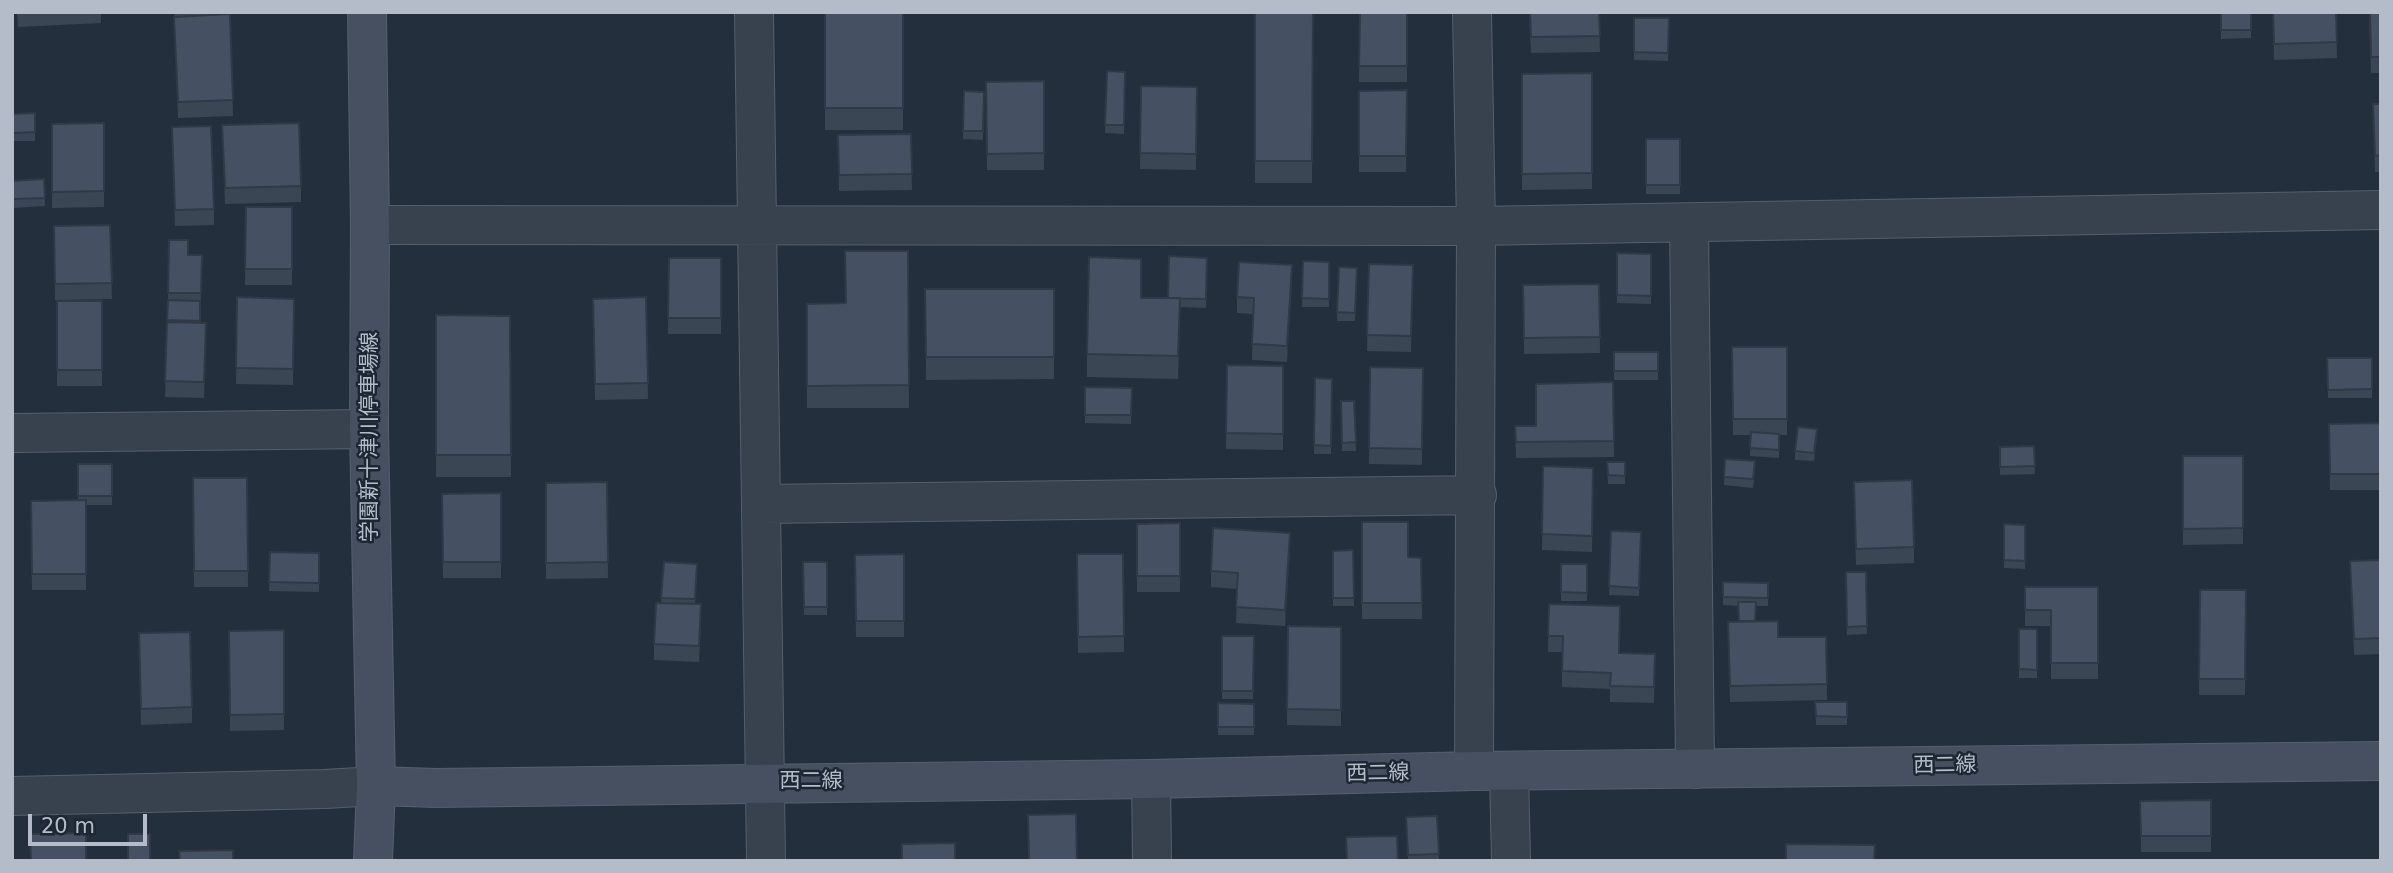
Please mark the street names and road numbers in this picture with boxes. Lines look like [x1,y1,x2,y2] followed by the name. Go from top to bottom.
[358,332,384,542] street label: 学園新十津川停車場線
[1913,753,1977,779] street label: 西二線
[1346,761,1410,787] street label: 西二線
[780,769,842,795] street label: 西二線

